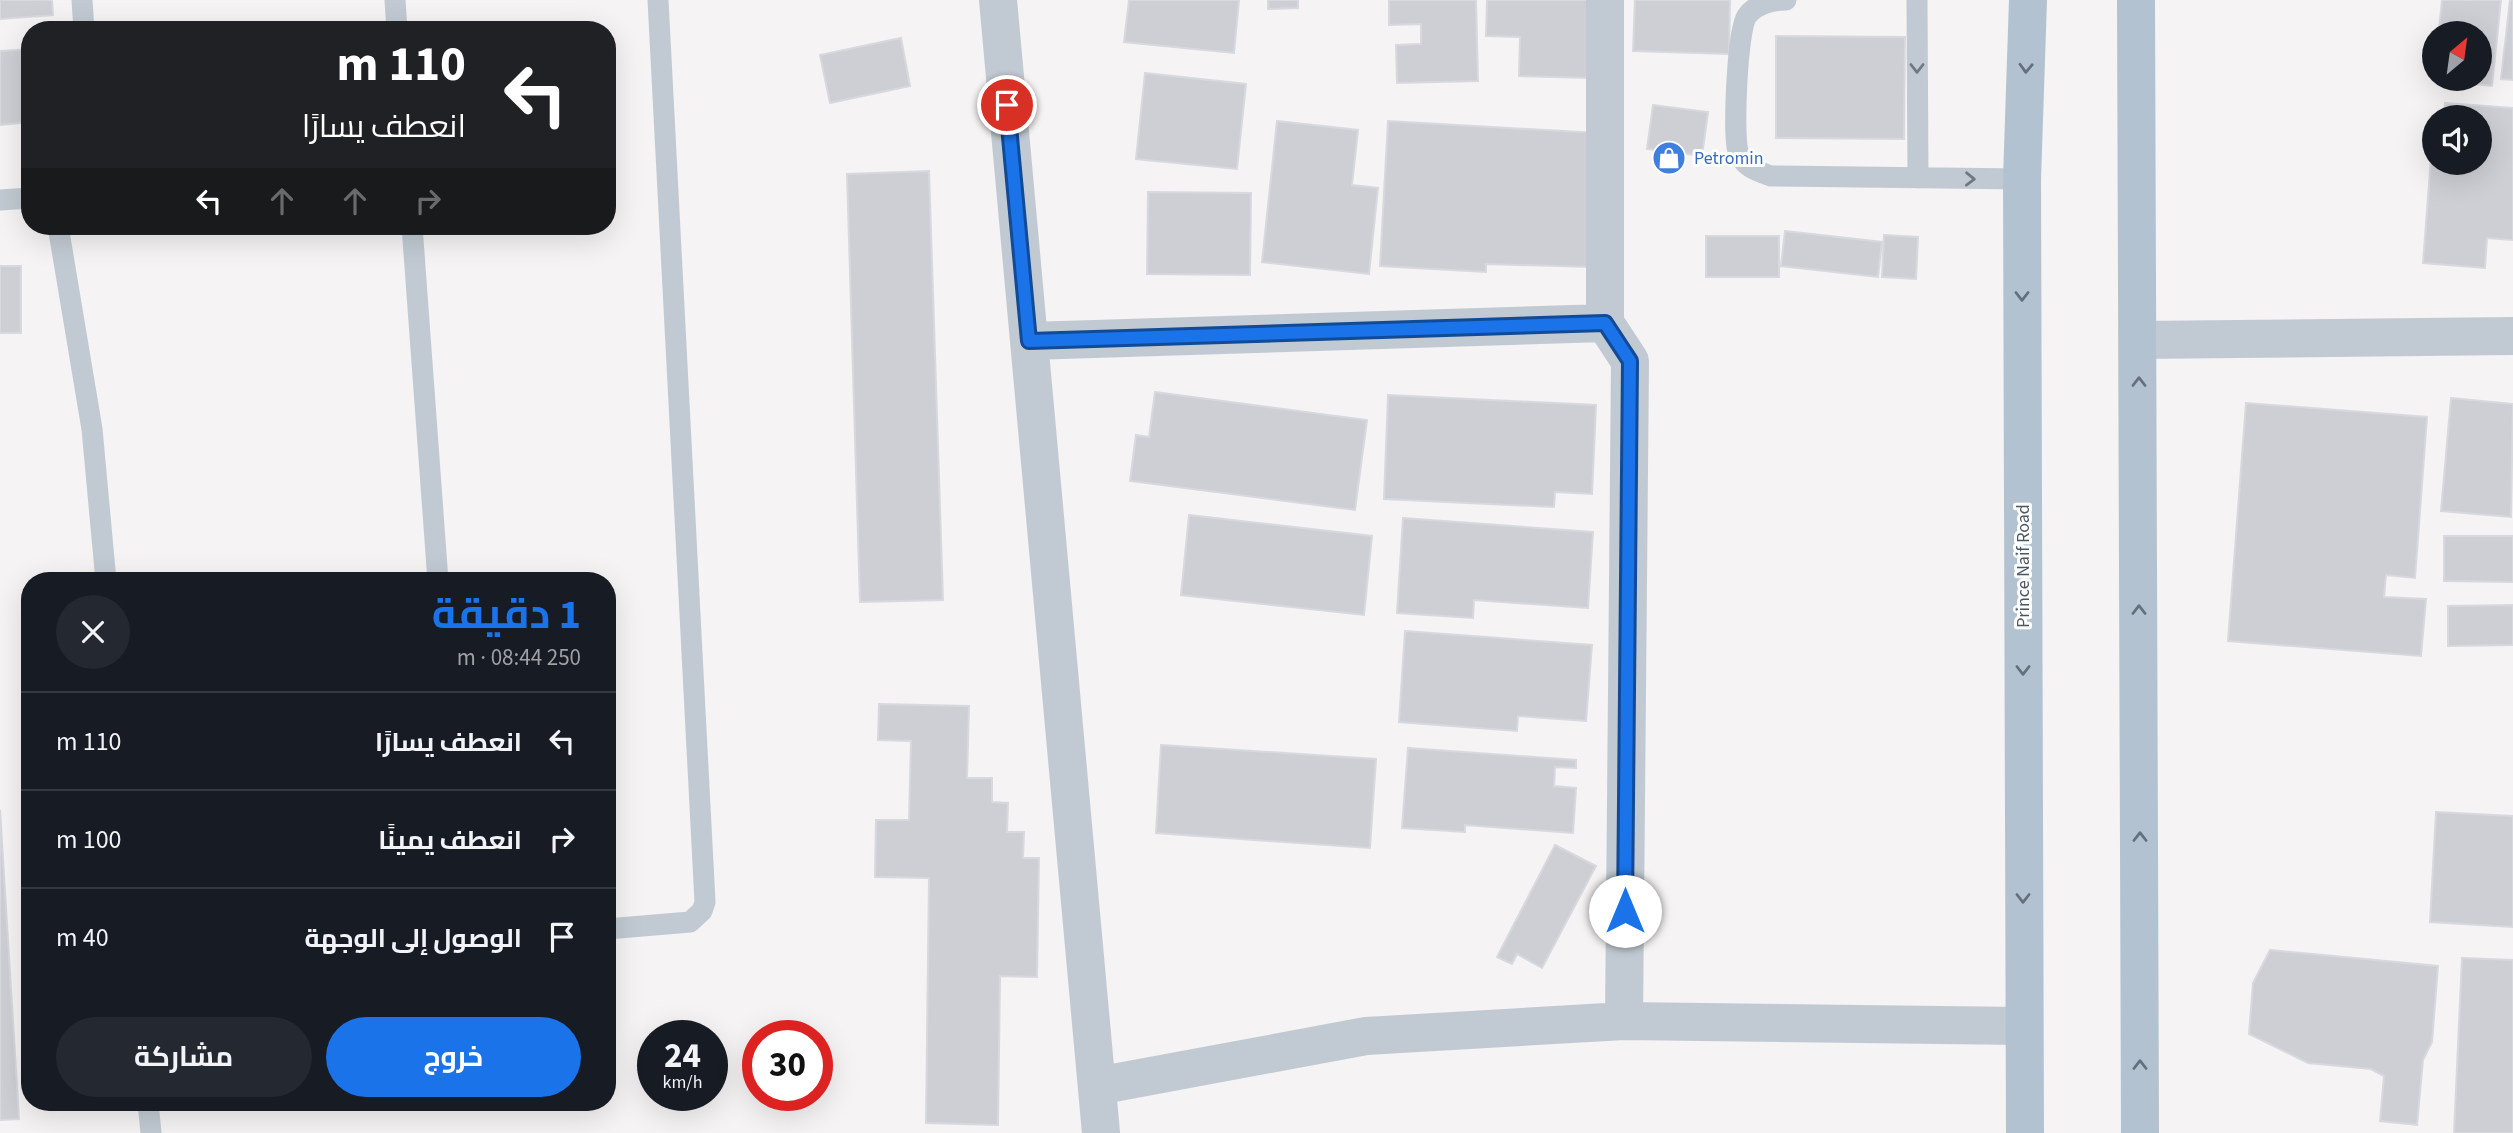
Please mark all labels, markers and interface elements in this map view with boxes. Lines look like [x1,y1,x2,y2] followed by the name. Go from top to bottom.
[2422,21,2492,91] north arrow
[2422,21,2492,175] map controls
[337,30,466,100] text: 110 m
[490,49,581,140] icon: left
[1909,63,1925,74] one-way arrow
[2018,63,2034,74] one-way arrow
[977,75,1037,135] pin
[988,86,1026,124] icon: arrive
[302,104,466,150] text: انعطف يسارًا
[2422,105,2492,175] button: sound
[1650,139,1688,177] shop icon: Petromin
[1694,146,1764,171] place label: Petromin
[1965,171,1976,187] one-way arrow
[190,182,228,220] icon: left
[263,182,301,220] icon: ahead
[336,182,374,220] icon: ahead
[409,182,447,220] icon: right
[2014,291,2030,301] one-way arrow
[2131,377,2147,387] one-way arrow
[2011,504,2036,628] street label: Prince Naif Road
[432,585,581,645] text: 1 دقيقة
[56,595,130,669] button: close
[2131,604,2147,615] one-way arrow
[457,641,581,674] text: 250 m · 08:44
[2015,665,2031,676] one-way arrow
[543,722,581,760] icon: left
[56,723,122,760] text: 110 m
[375,724,522,761] text: انعطف يسارًا
[543,820,581,858] icon: right
[56,821,122,858] text: 100 m
[378,822,522,859] text: انعطف يمينًا
[2132,832,2148,842] one-way arrow
[1588,874,1662,948] position arrow
[2015,893,2031,903] one-way arrow
[543,918,581,956] icon: arrive
[56,919,109,956] text: 40 m
[304,920,522,957] text: الوصول إلى الوجهة
[56,1017,312,1097] button: مشاركة
[326,1017,581,1097] button: خروج
[742,1020,833,1111] speed limit sign: 30
[664,1031,701,1081] text: 24
[2132,1059,2148,1070] one-way arrow
[663,1070,702,1095] text: km/h

